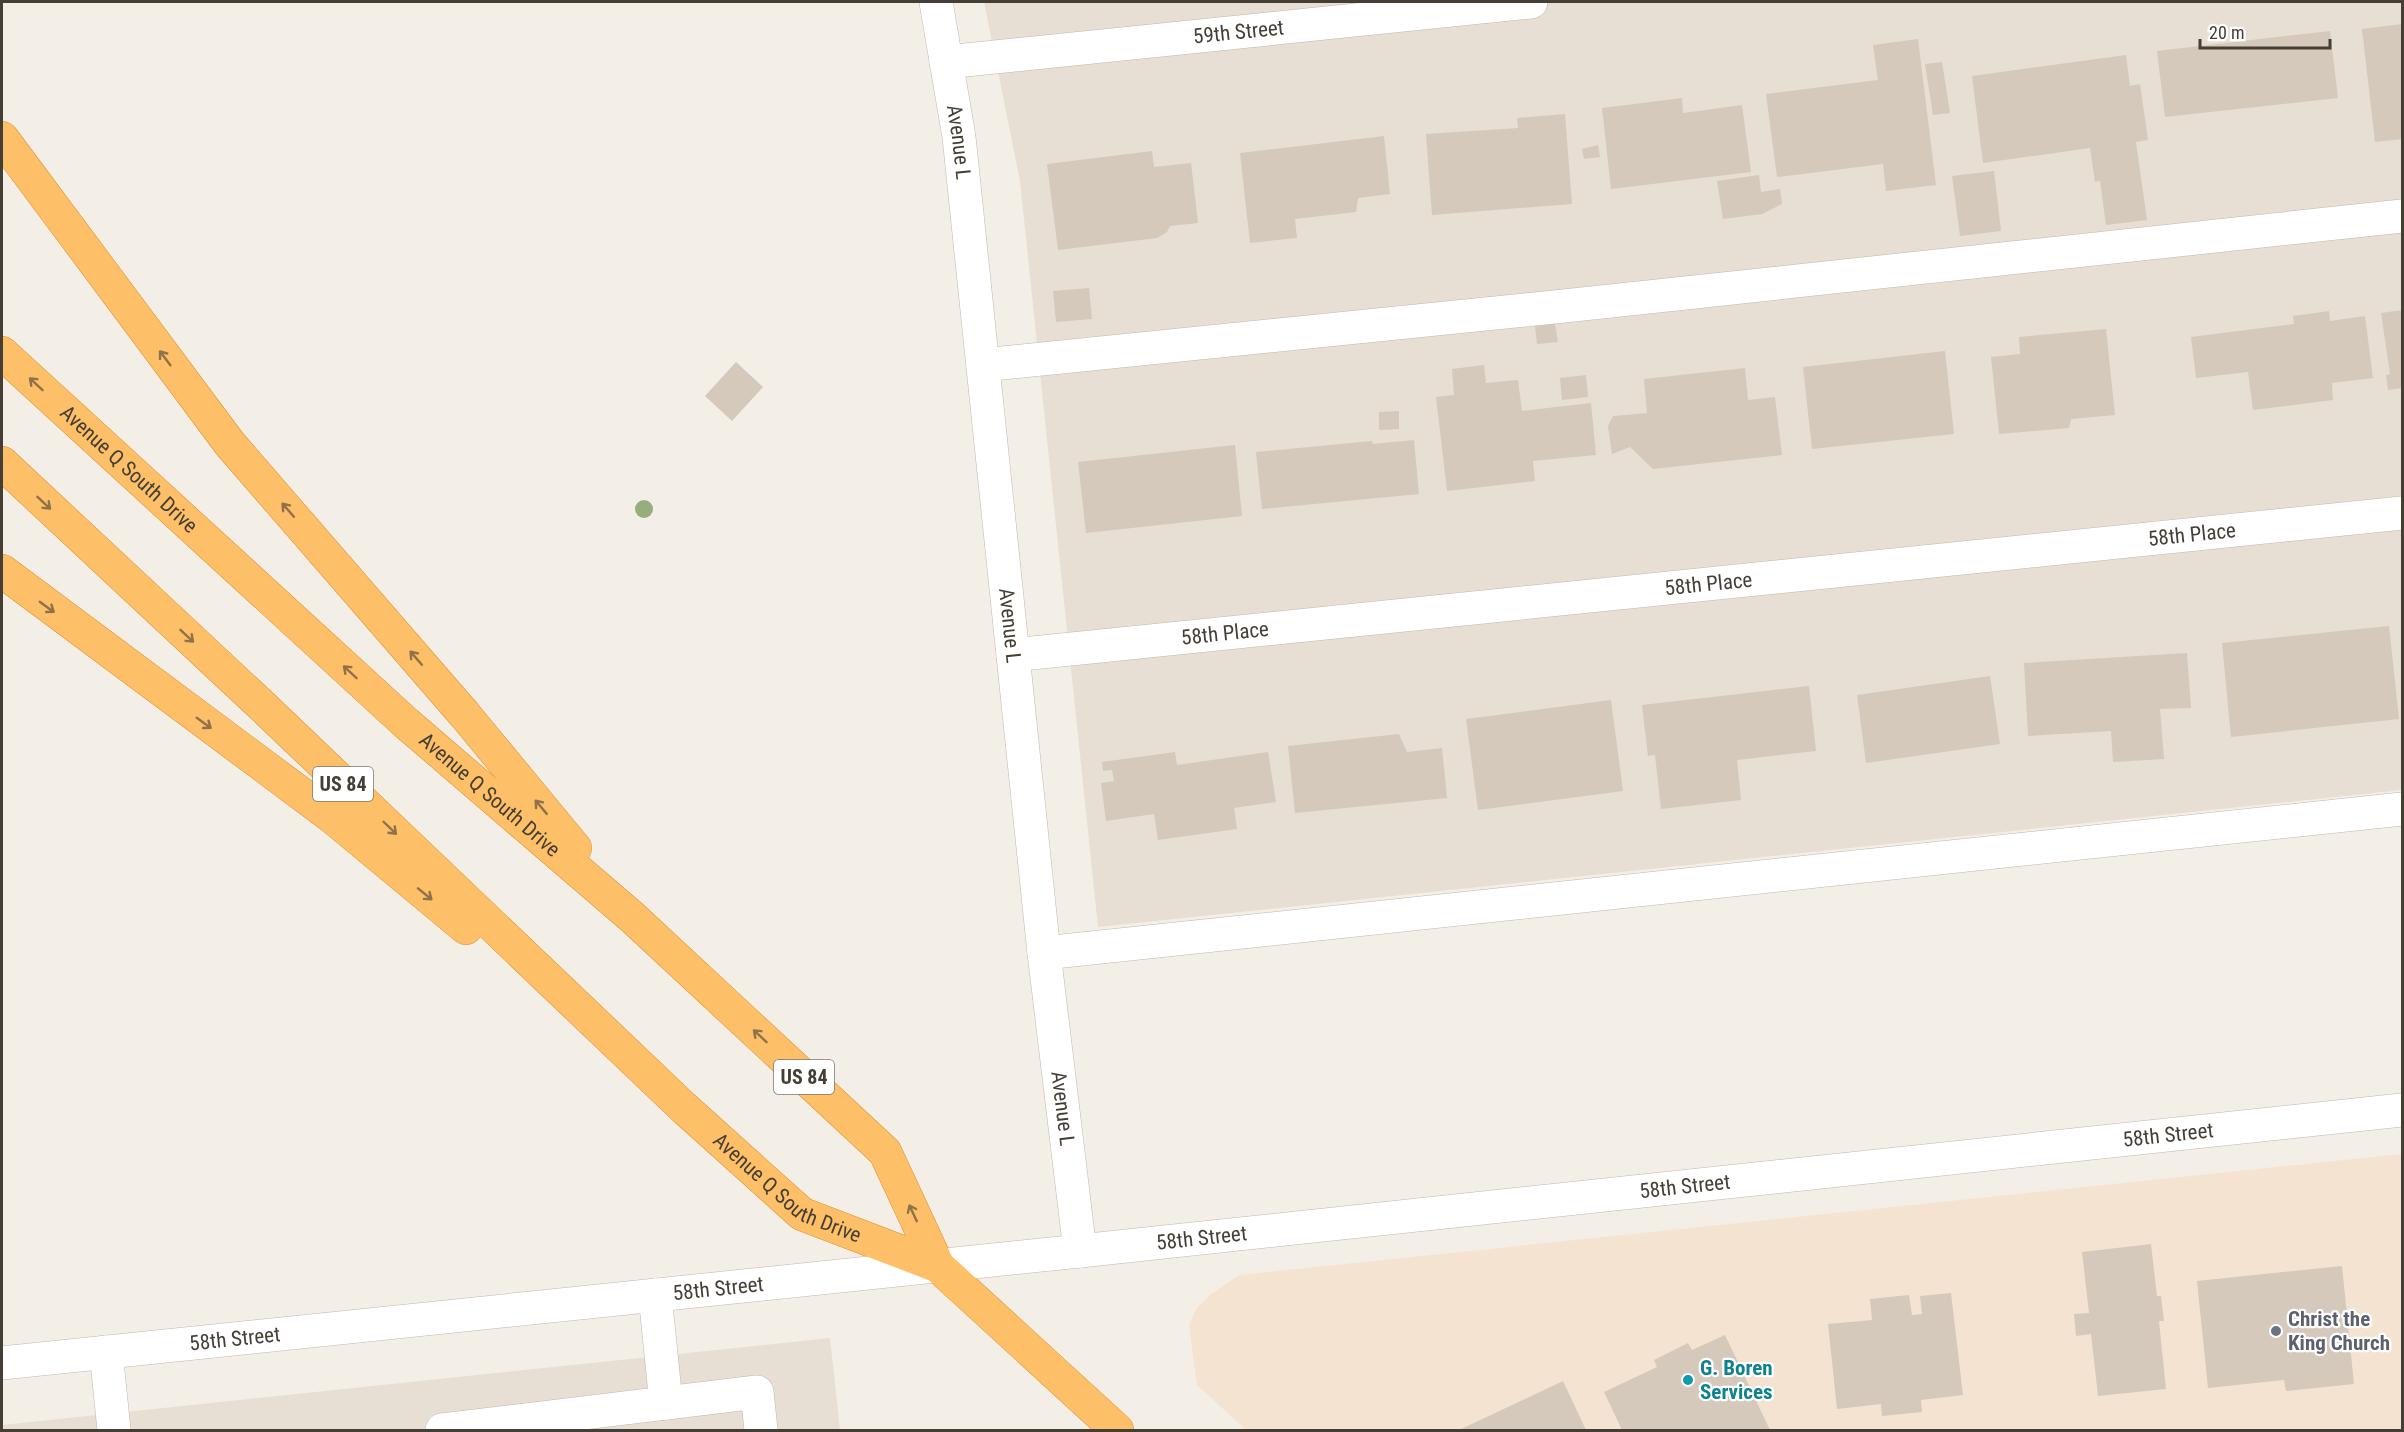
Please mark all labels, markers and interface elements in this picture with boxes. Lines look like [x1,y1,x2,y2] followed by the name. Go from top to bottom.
[2200,12,2330,50] scale bar
[1192,15,1285,49] street label: 59th Street
[2209,22,2244,43] text: 20 m
[942,103,975,181] street label: Avenue L
[159,351,172,367] one-way arrow
[28,377,43,391] one-way arrow
[55,400,203,538] street label: Avenue Q South Drive
[37,496,52,510] one-way arrow
[281,503,295,518] one-way arrow
[2147,518,2237,551] street label: 58th Place
[1663,567,1754,600] street label: 58th Place
[994,587,1026,664] street label: Avenue L
[39,601,55,613] one-way arrow
[1180,617,1270,650] street label: 58th Place
[179,629,194,643] one-way arrow
[409,650,423,666] one-way arrow
[342,665,357,679] one-way arrow
[196,717,212,729] one-way arrow
[414,728,565,862] street label: Avenue Q South Drive
[313,767,373,801] road number: US 84
[534,800,548,815] one-way arrow
[382,820,397,835] one-way arrow
[417,887,433,900] one-way arrow
[753,1029,768,1043] one-way arrow
[774,1060,834,1094] road number: US 84
[1046,1070,1079,1147] street label: Avenue L
[2121,1118,2215,1152] street label: 58th Street
[708,1128,865,1248] street label: Avenue Q South Drive
[1638,1170,1731,1203] street label: 58th Street
[907,1204,919,1222] one-way arrow
[1155,1221,1248,1255] street label: 58th Street
[672,1272,765,1305] street label: 58th Street
[2288,1307,2390,1355] place label: Christ the King Church
[188,1322,281,1355] street label: 58th Street
[2269,1324,2283,1338] marker: Christ the King Church
[1700,1356,1773,1404] place label: G. Boren Services
[1681,1373,1695,1387] marker: G. Boren Services

